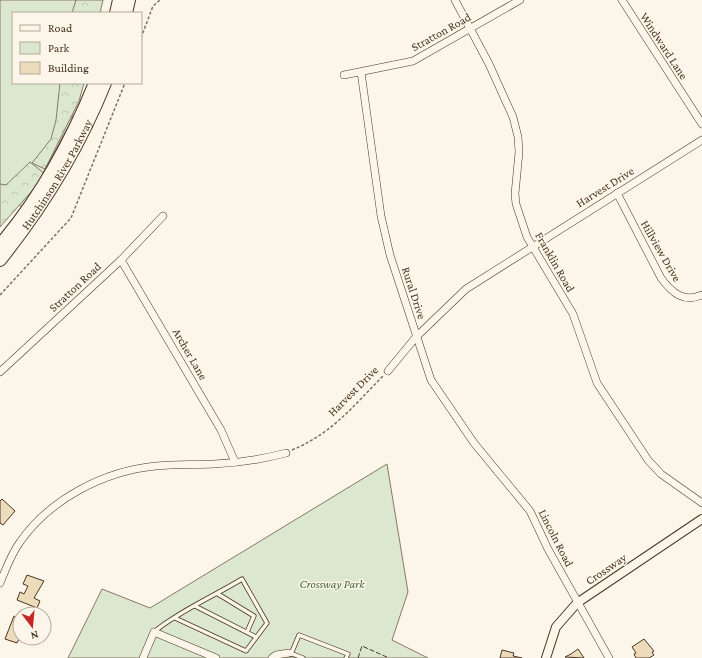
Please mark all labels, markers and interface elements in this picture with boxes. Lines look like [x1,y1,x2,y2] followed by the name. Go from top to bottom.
[409,10,474,54] street label: Stratton Road
[637,10,691,82] street label: Windward Lane
[12,12,142,84] legend
[48,21,73,35] text: Road
[48,41,70,55] text: Park
[48,61,89,75] text: Building
[18,117,95,232] street label: Hutchinson River Parkway
[574,164,636,210] street label: Harvest Drive
[638,218,684,284] street label: Hillview Drive
[532,230,578,295] street label: Franklin Road
[46,259,104,315] street label: Stratton Road
[399,265,429,321] street label: Rural Drive
[170,326,210,382] street label: Archer Lane
[325,363,381,419] street label: Harvest Drive
[536,507,577,570] street label: Lincoln Road
[583,550,629,588] street label: Crossway
[300,577,365,591] park label: Crossway Park
[12,606,52,646] north arrow
[29,629,40,643] text: N

